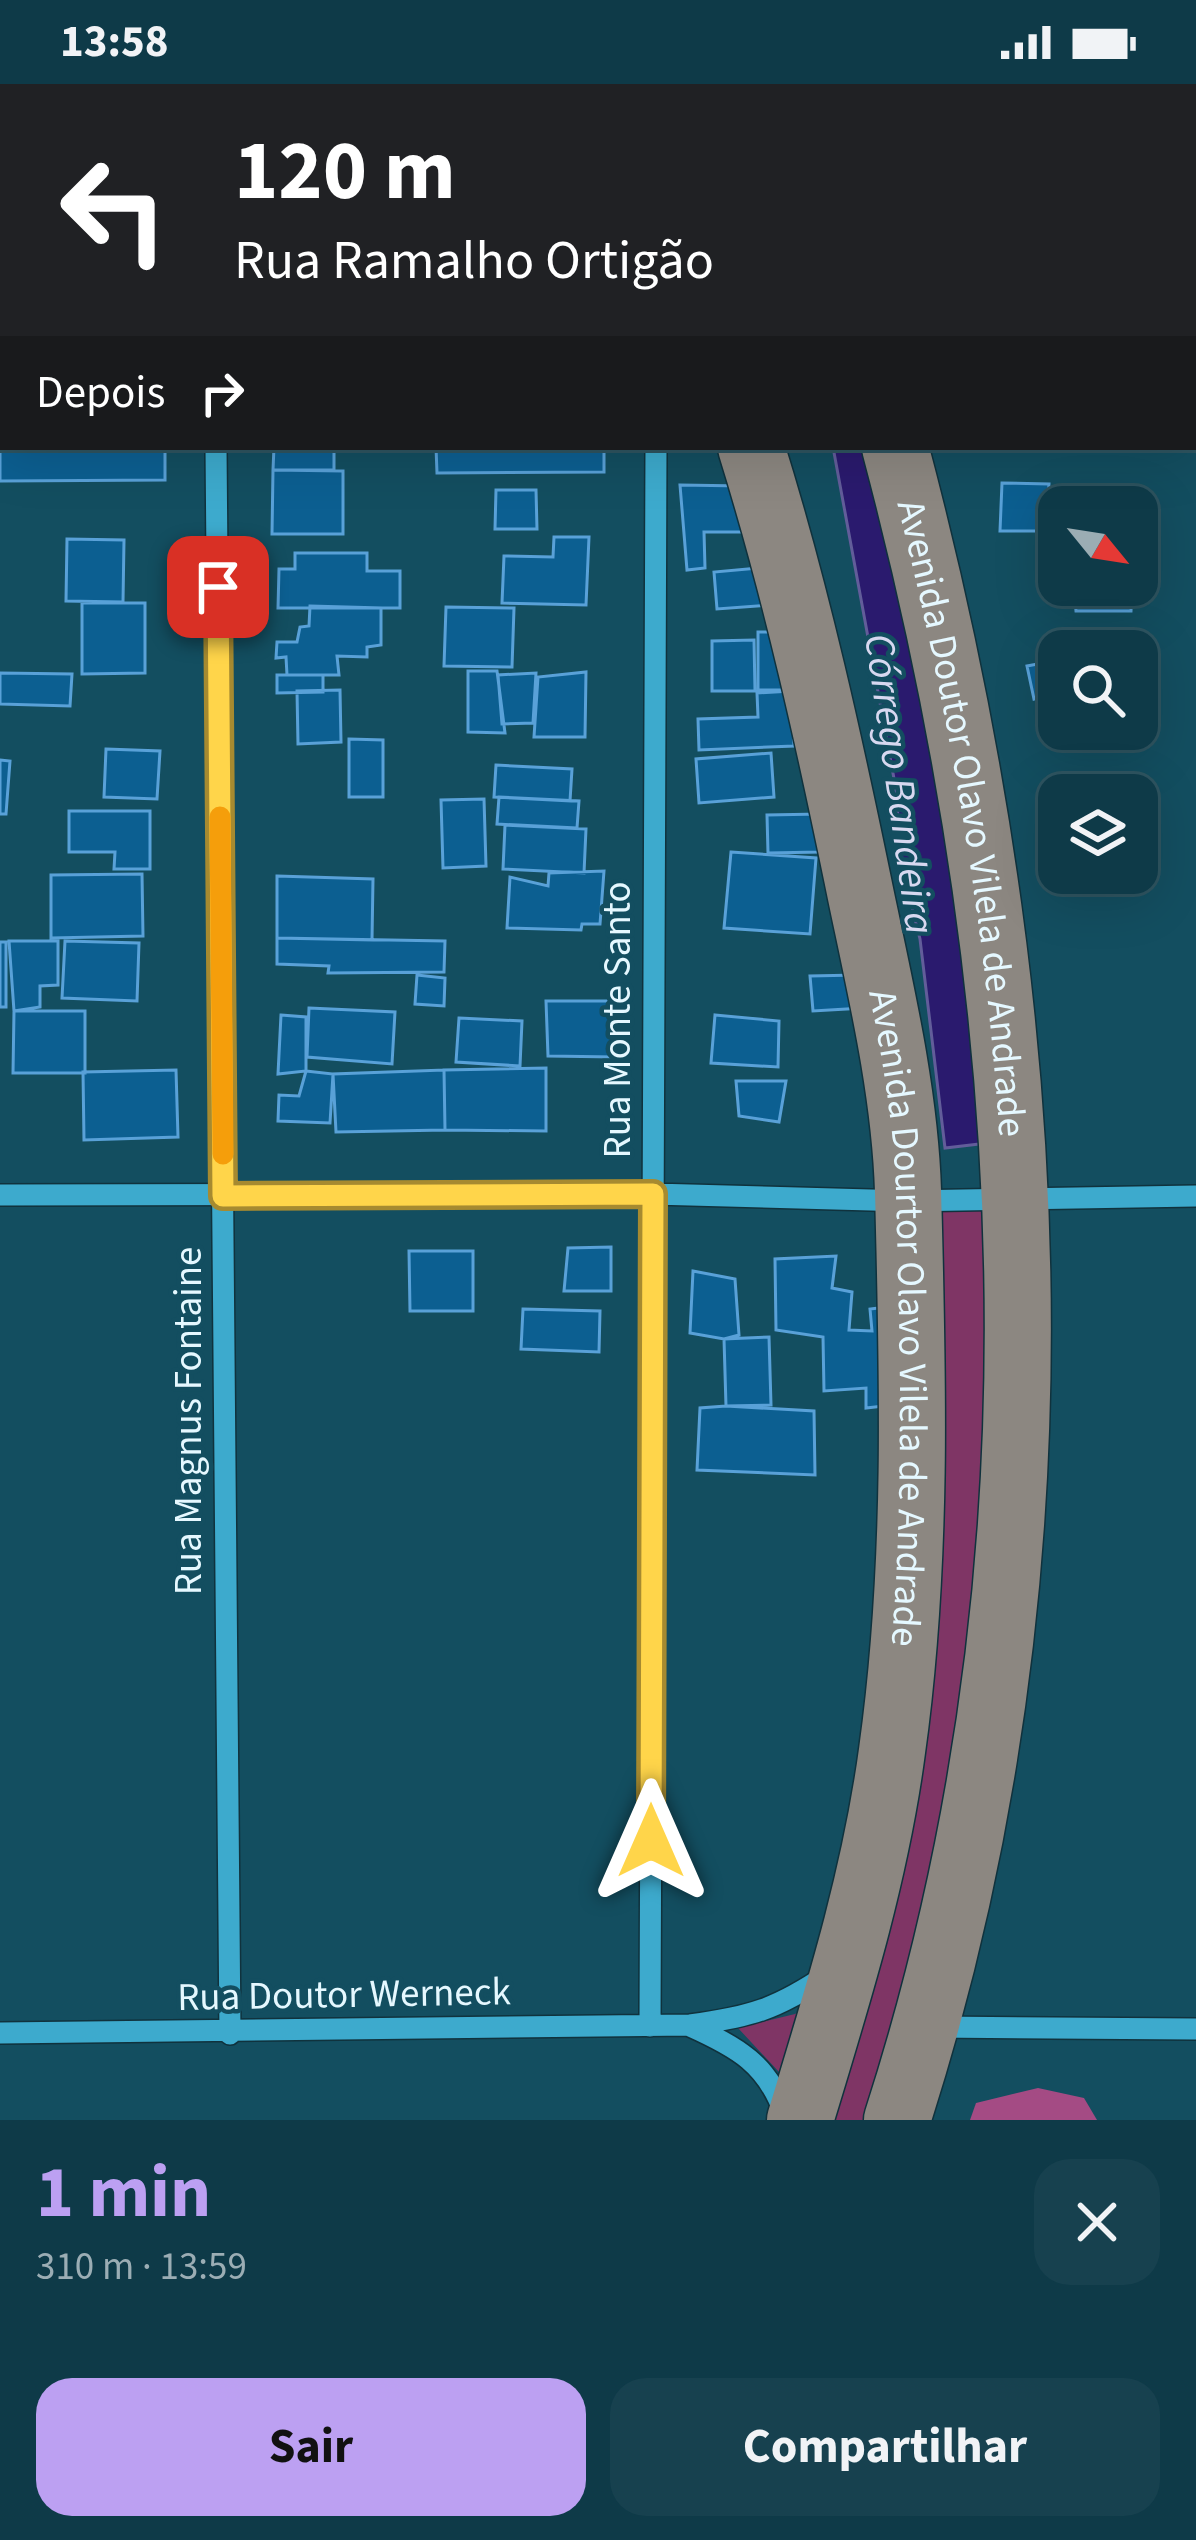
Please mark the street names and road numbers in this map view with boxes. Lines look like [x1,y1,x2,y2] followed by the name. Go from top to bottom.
[882,494,1039,1139] street label: Avenida Doutor Olavo Vilela de Andrade
[590,881,646,1159] street label: Rua Monte Santo
[853,985,940,1649] street label: Avenida Dourtor Olavo Vilela de Andrade
[161,1247,217,1595] street label: Rua Magnus Fontaine
[177,1964,511,2026] street label: Rua Doutor Werneck

